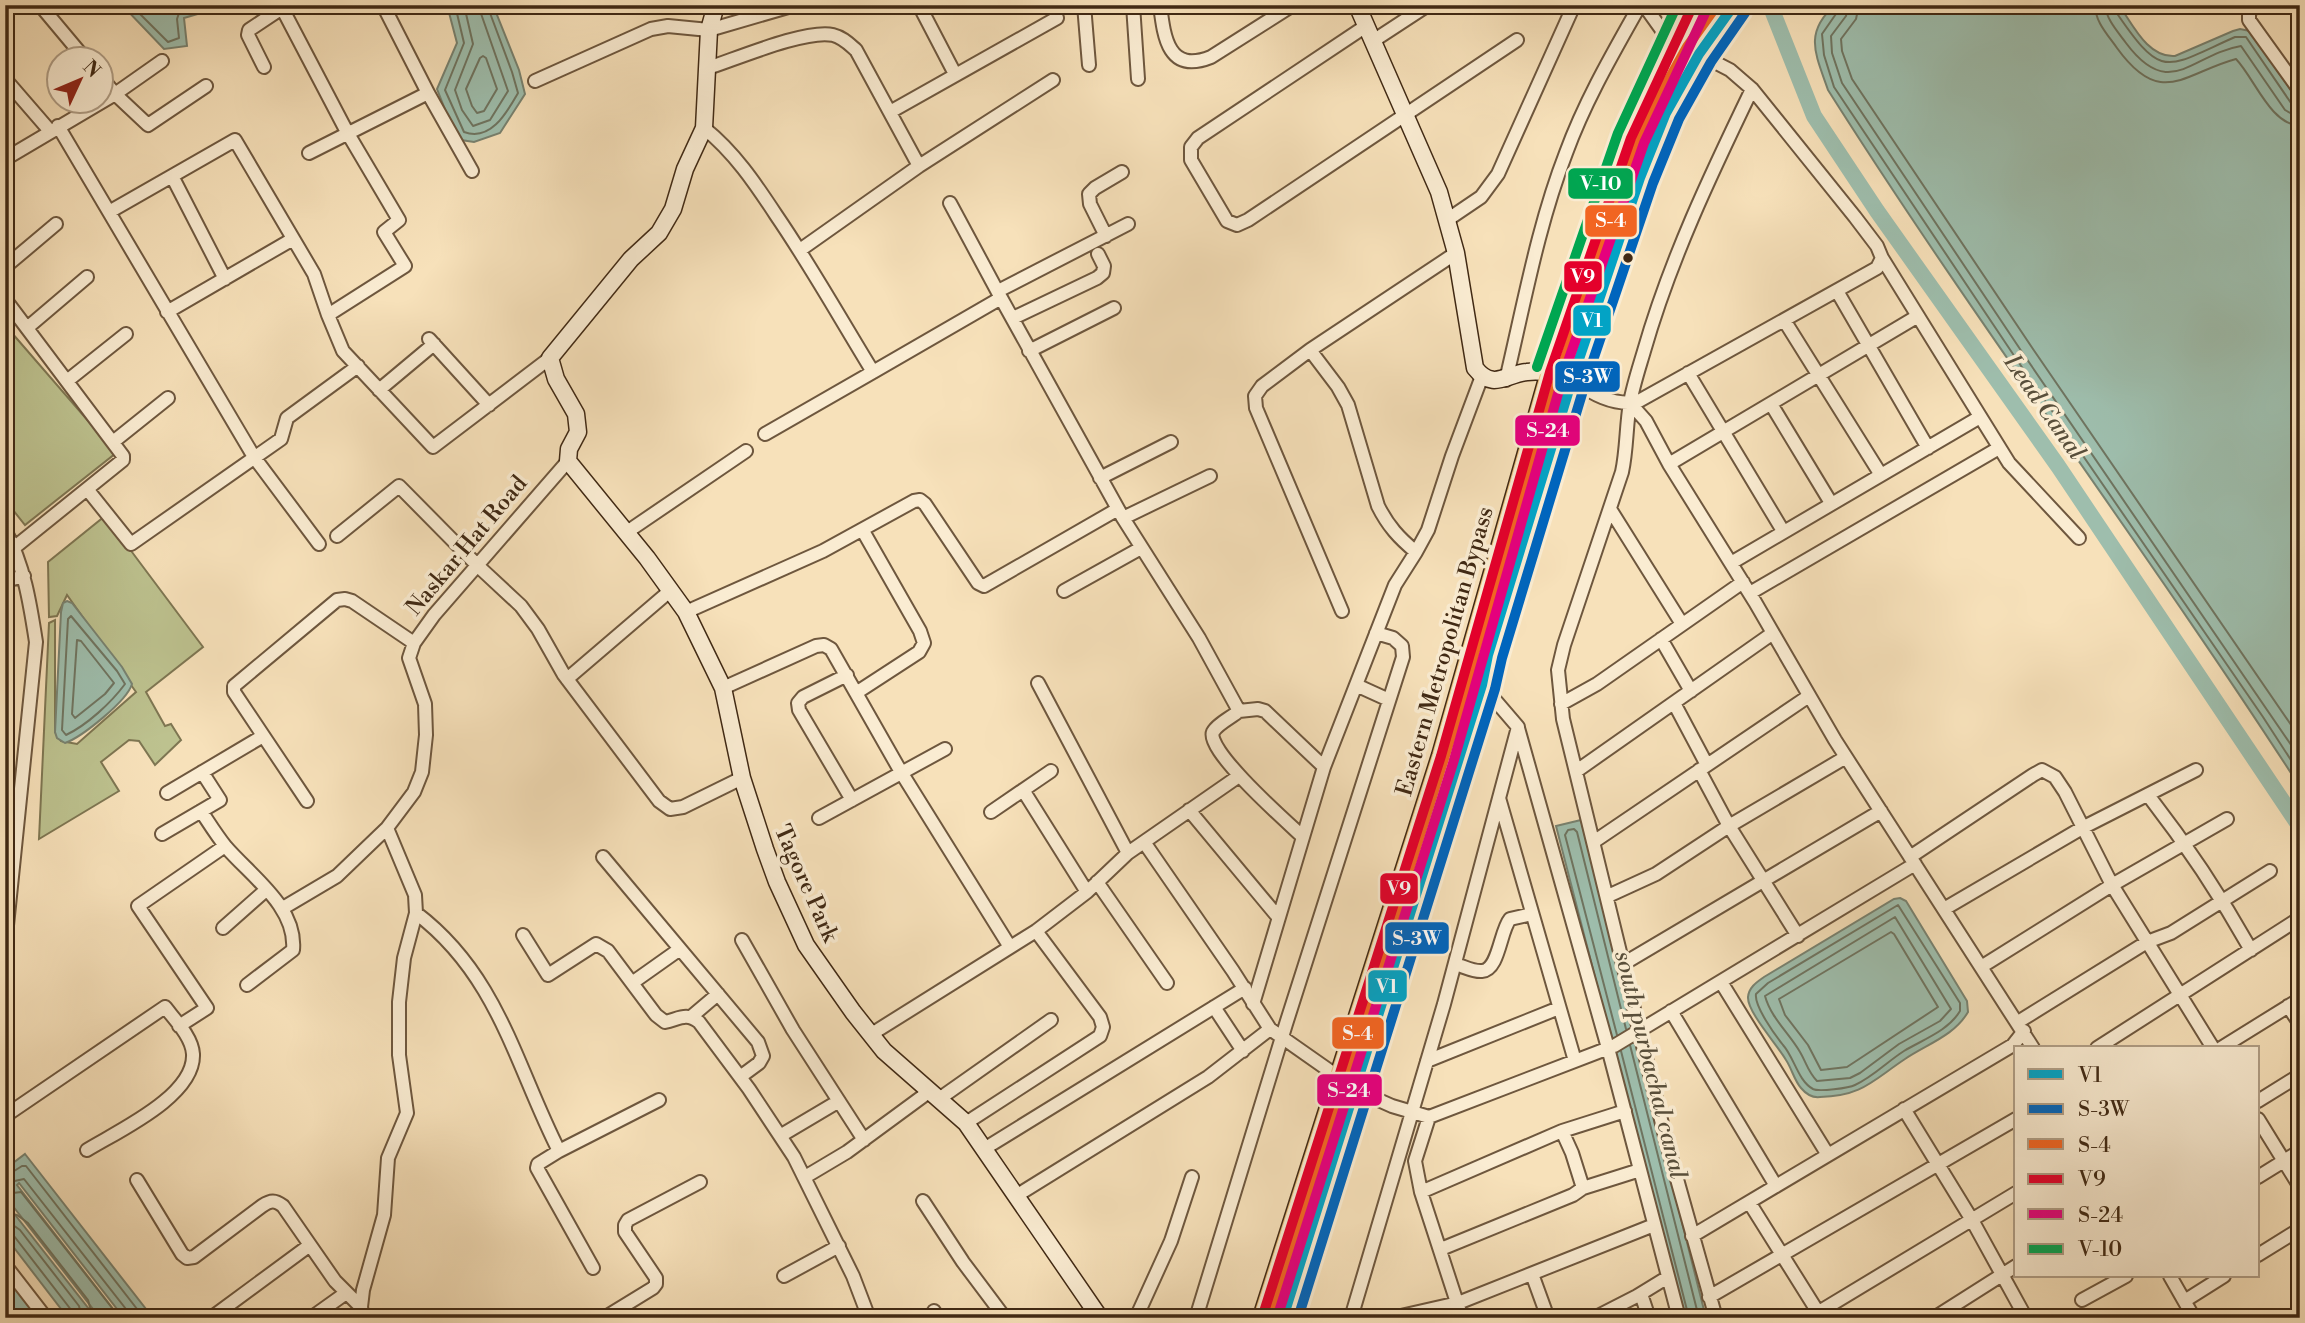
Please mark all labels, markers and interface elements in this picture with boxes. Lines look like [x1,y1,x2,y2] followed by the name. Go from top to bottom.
[46,46,116,116] north arrow
[78,55,105,83] text: N
[1567,167,1634,200] line badge: V-10
[1579,172,1622,196] text: V-10
[1584,204,1638,238] line badge: S-4
[1595,209,1627,233] text: S-4
[1621,251,1635,265] unlabelled marker
[1563,260,1603,293] line badge: V9
[1570,265,1595,289] text: V9
[1572,304,1612,337] line badge: V1
[1580,309,1603,333] text: V1
[1996,348,2091,466] water label: Lead Canal
[1554,360,1621,393] line badge: S-3W
[1563,365,1613,389] text: S-3W
[1514,414,1581,447] line badge: S-24
[1526,419,1570,443] text: S-24
[400,470,533,621] street label: Naskar Hat Road
[1390,503,1500,799] street label: Eastern Metropolitan Bypass
[768,820,845,947] street label: Tagore Park
[1379,872,1419,905] line badge: V9
[1386,877,1411,901] text: V9
[1384,921,1450,955] line badge: S-3W
[1392,927,1442,951] text: S-3W
[1607,947,1693,1182] water label: south purbachal canal
[1367,969,1408,1003] line badge: V1
[1375,975,1398,999] text: V1
[1331,1016,1385,1050] line badge: S-4
[1342,1022,1374,1046] text: S-4
[2014,1046,2260,1278] legend
[2077,1063,2102,1089] text: V1
[1316,1073,1383,1107] line badge: S-24
[1327,1079,1371,1103] text: S-24
[2078,1097,2130,1123] text: S-3W
[2078,1133,2111,1159] text: S-4
[2077,1167,2106,1193] text: V9
[2078,1203,2123,1229] text: S-24
[2077,1237,2122,1263] text: V-10

